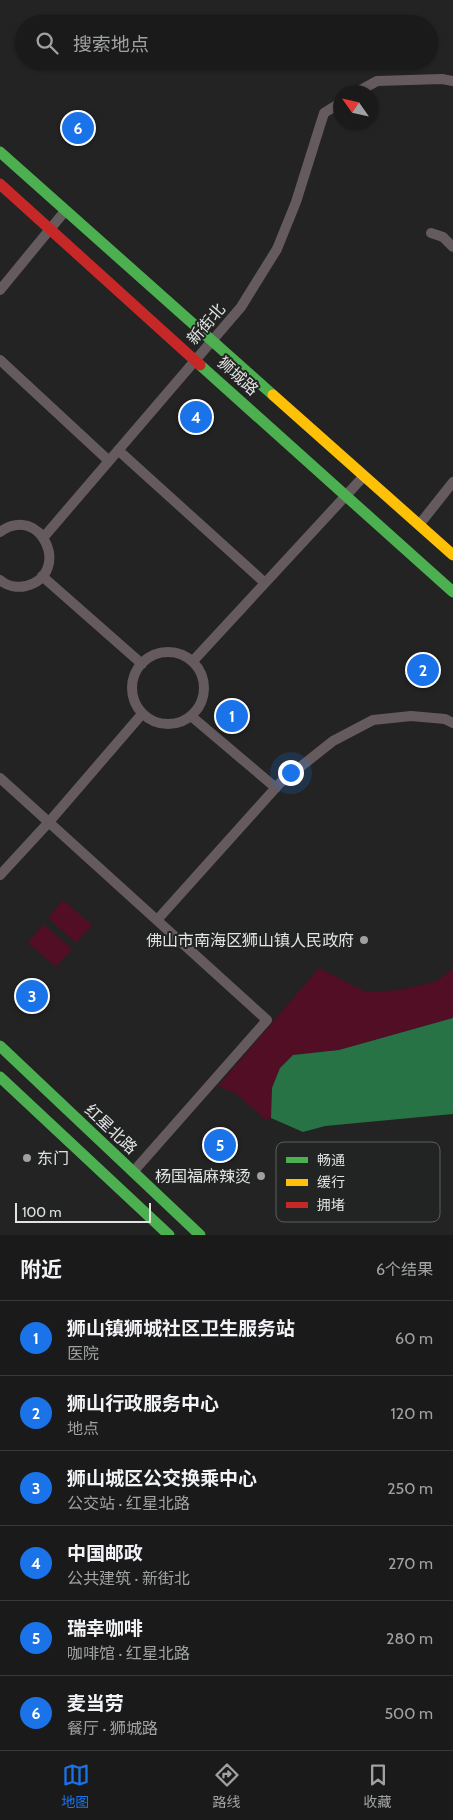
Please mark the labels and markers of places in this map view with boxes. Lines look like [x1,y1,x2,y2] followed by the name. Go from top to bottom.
[62,109,94,147] pin: 6
[180,398,212,436] pin: 4
[407,651,439,689] pin: 2
[216,697,248,735] pin: 1
[146,931,354,950] place label: 佛山市南海区狮山镇人民政府
[358,934,370,946] marker: 佛山市南海区狮山镇人民政府
[16,977,48,1015] pin: 3
[204,1126,236,1164] pin: 5
[37,1149,69,1168] place label: 东门
[21,1152,33,1164] marker: 东门
[155,1167,251,1186] place label: 杨国福麻辣烫
[255,1170,267,1182] marker: 杨国福麻辣烫

